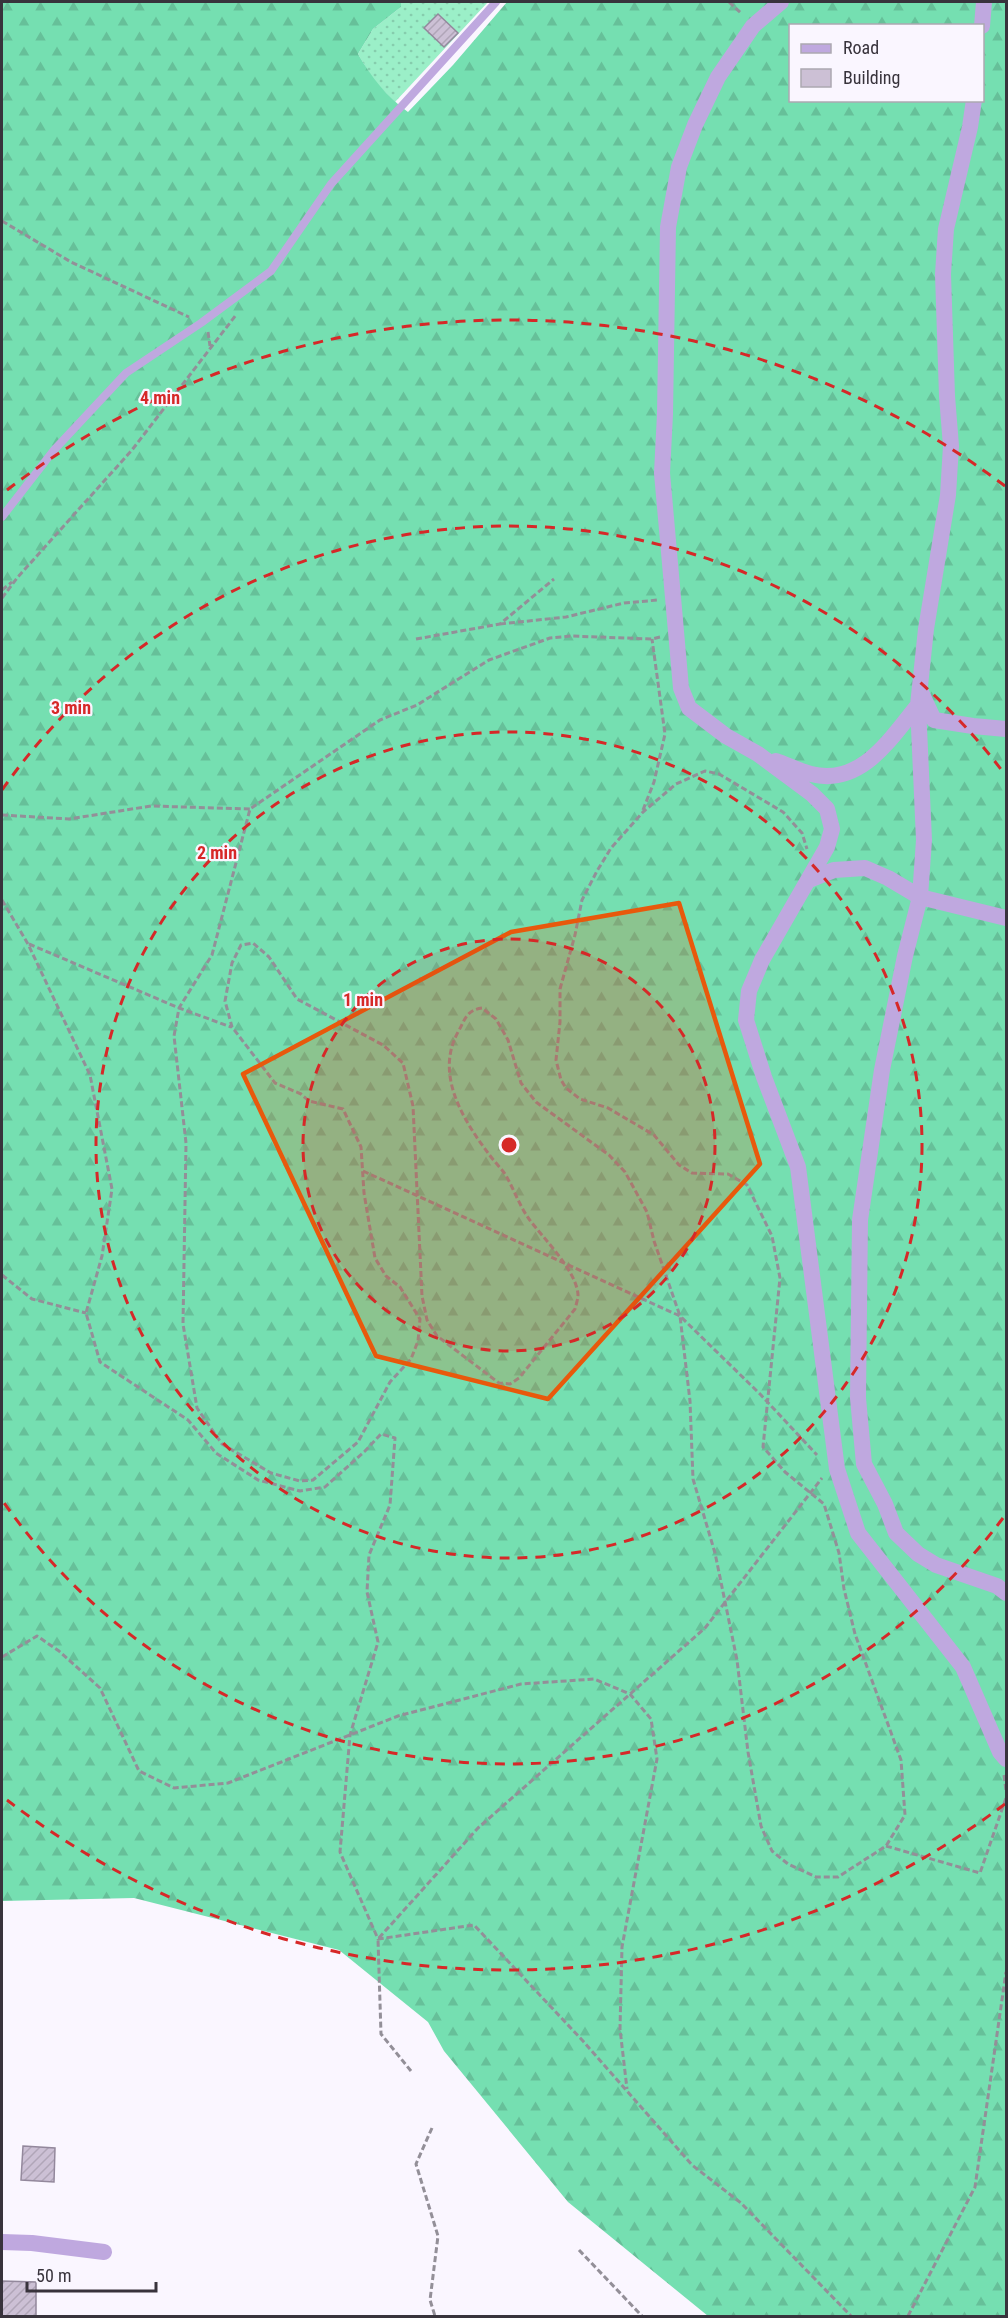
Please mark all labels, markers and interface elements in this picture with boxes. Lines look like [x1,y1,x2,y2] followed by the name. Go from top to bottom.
[789,24,984,102] legend
[843,37,879,58] text: Road
[843,67,900,88] text: Building
[140,387,180,408] text: 4 min
[51,697,91,718] text: 3 min
[197,842,237,863] text: 2 min
[343,989,383,1010] text: 1 min
[499,1135,519,1155] centre of rings
[27,2255,156,2293] scale bar
[36,2265,71,2286] text: 50 m

